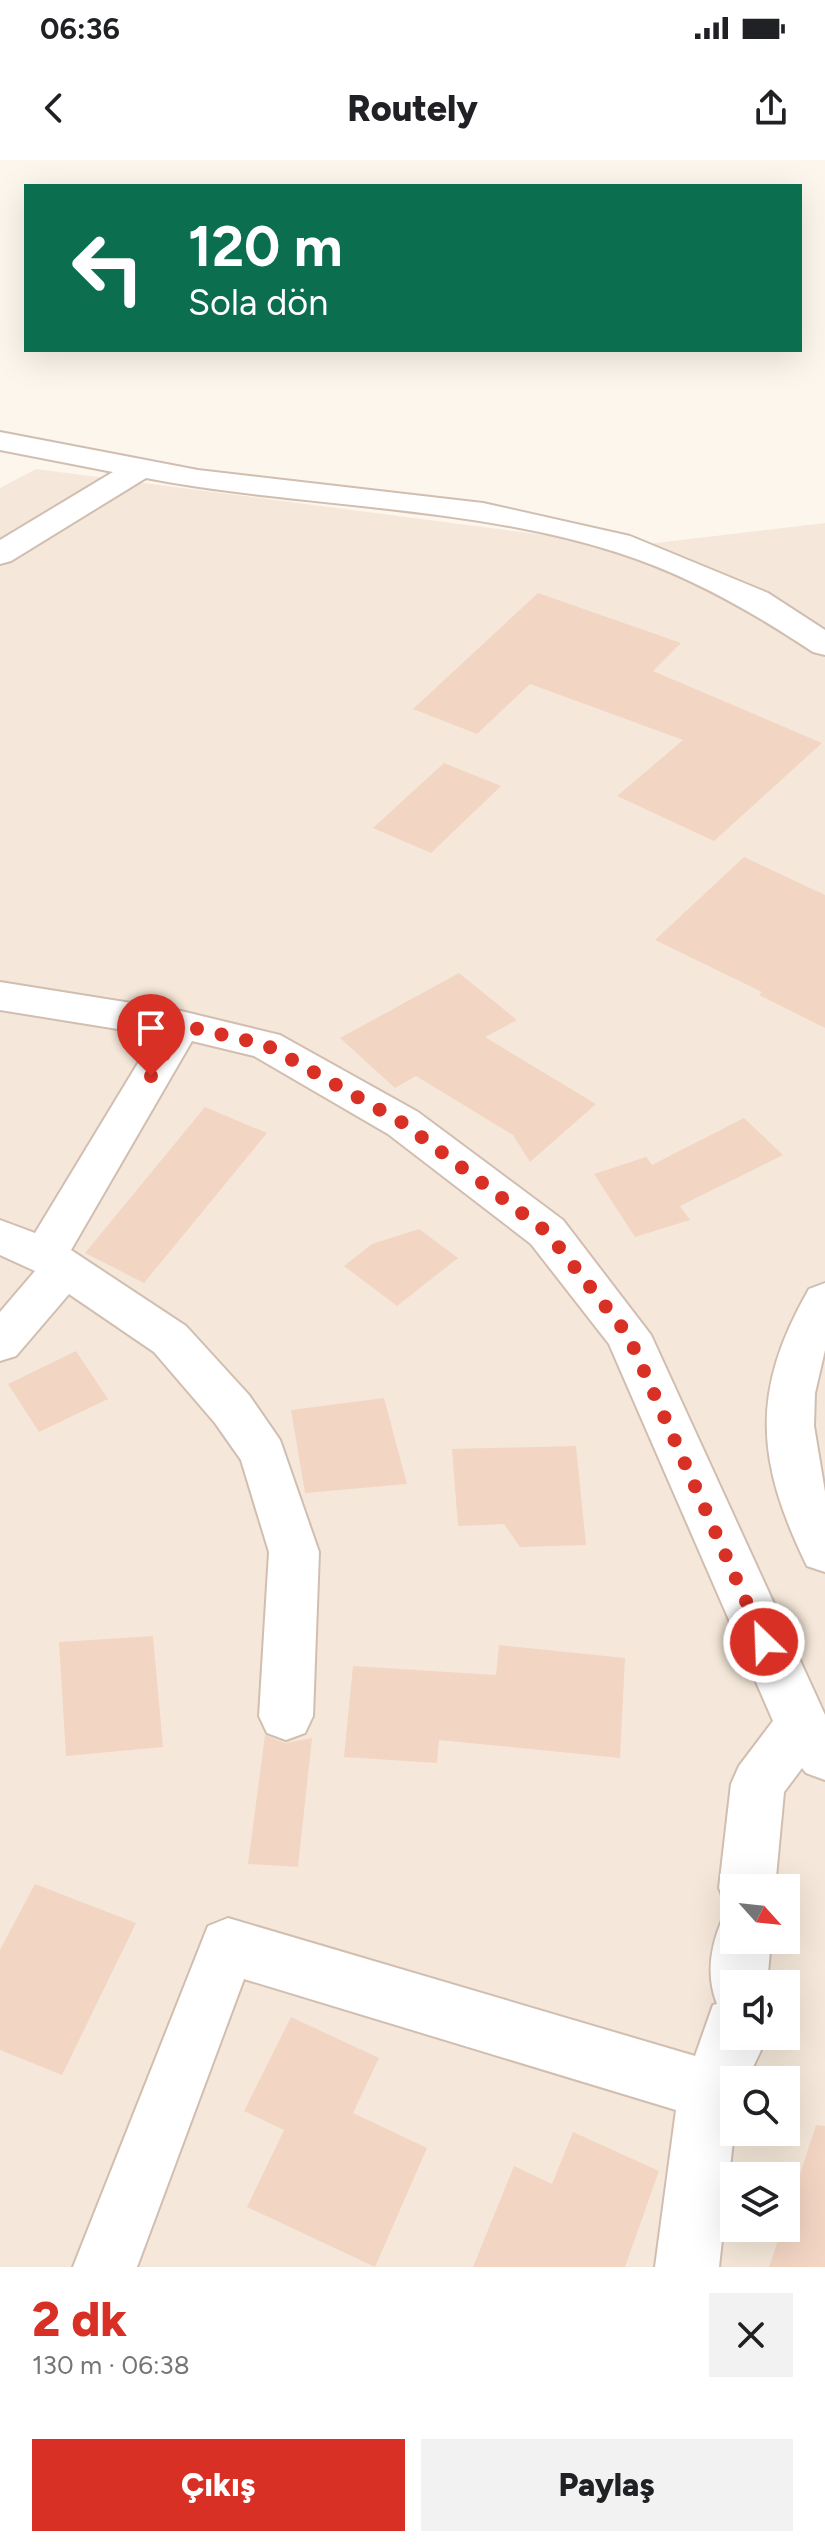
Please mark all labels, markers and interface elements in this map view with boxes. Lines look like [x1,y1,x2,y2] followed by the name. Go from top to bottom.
[40,10,120,47] text: 06:36
[32,86,76,130] icon: back
[749,86,793,130] icon: share
[347,87,478,130] text: Routely
[188,213,343,280] text: 120 m
[56,216,160,320] icon: left
[188,281,328,324] text: Sola dön
[117,994,185,1076] pin
[129,1006,173,1050] icon: arrive
[722,1600,806,1684] position arrow
[720,1874,800,1954] north arrow
[720,1874,800,2242] map controls
[720,1970,800,2050] button: sound
[720,2066,800,2146] button: search
[720,2162,800,2242] button: layers
[32,2290,127,2348] text: 2 dk
[709,2293,793,2377] button: close
[32,2349,190,2381] text: 130 m · 06:38
[32,2439,405,2531] button: Çıkış
[421,2439,793,2531] button: Paylaş

